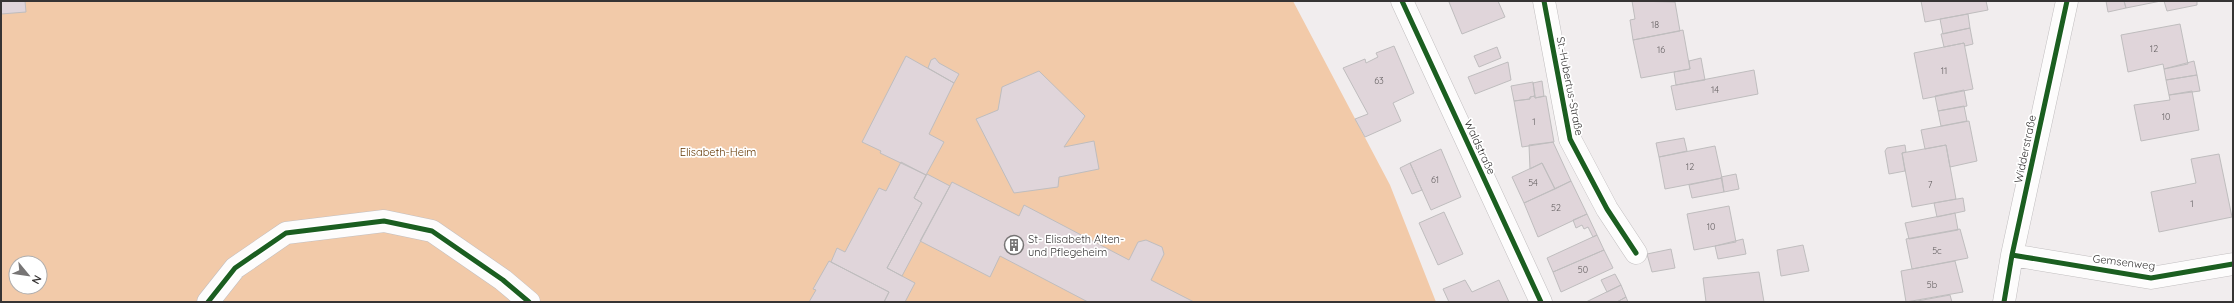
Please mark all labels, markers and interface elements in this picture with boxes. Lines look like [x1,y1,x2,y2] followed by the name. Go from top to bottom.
[1651,19,1659,30] house number: 18
[1554,35,1586,137] street label: St.-Hubertus-Straße
[2150,43,2158,54] house number: 12
[1657,44,1665,55] house number: 16
[1941,65,1947,76] house number: 11
[1374,75,1384,86] house number: 63
[1711,84,1719,95] house number: 14
[2162,111,2170,122] house number: 10
[2011,114,2039,184] street label: Widderstraße
[1532,116,1536,127] house number: 1
[1461,117,1499,177] street label: Waldstraße
[680,145,756,159] park label: Elisabeth-Heim
[1686,161,1694,172] house number: 12
[1431,174,1439,185] house number: 61
[1528,177,1538,188] house number: 54
[1928,179,1933,190] house number: 7
[2190,198,2194,209] house number: 1
[1551,202,1561,213] house number: 52
[1707,221,1715,232] house number: 10
[1028,232,1124,259] place label: St- Elisabeth Alten- und Pflegeheim
[1003,234,1025,256] building icon: St- Elisabeth Alten- und Pflegeheim
[1932,245,1942,256] house number: 5c
[2092,251,2156,273] street label: Gemsenweg
[8,255,48,295] north arrow
[1578,264,1588,275] house number: 50
[29,273,45,287] text: N
[1927,279,1938,290] house number: 5b

